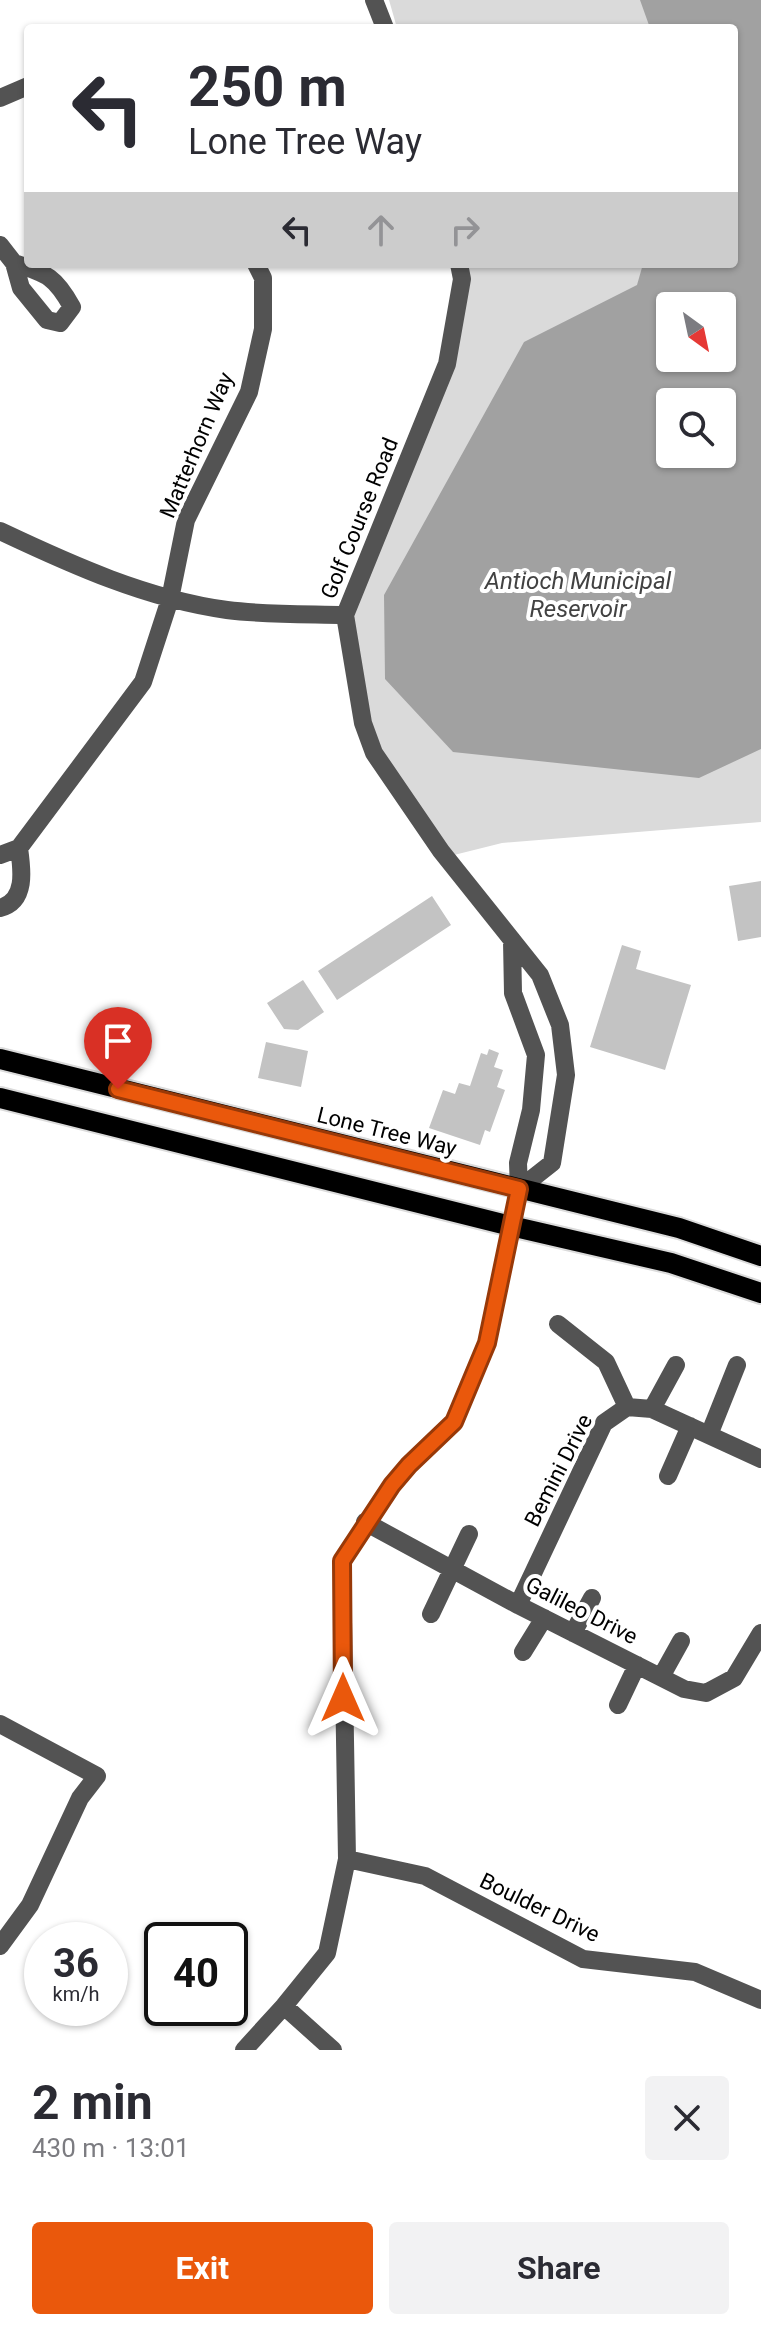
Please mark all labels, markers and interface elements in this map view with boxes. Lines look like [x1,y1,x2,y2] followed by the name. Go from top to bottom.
[188,54,347,120] text: 250 m
[56,56,160,160] icon: left
[188,121,422,163] text: Lone Tree Way
[275,208,319,252] icon: left
[359,208,403,252] icon: ahead
[443,208,487,252] icon: right
[656,292,736,372] north arrow
[656,292,736,468] map controls
[155,368,239,522] street label: Matterhorn Way
[656,388,736,468] button: search
[316,434,403,602] street label: Golf Course Road
[484,567,672,623] water label: Antioch Municipal Reservoir
[84,1007,152,1089] pin
[96,1019,140,1063] icon: arrive
[314,1102,460,1161] street label: Lone Tree Way
[520,1410,597,1530] street label: Bemini Drive
[522,1572,642,1649] street label: Galileo Drive
[301,1656,385,1740] position arrow
[476,1868,604,1947] street label: Boulder Drive
[144,1922,248,2026] speed limit sign: 40
[53,1940,99,1987] text: 36
[53,1982,99,2006] text: km/h
[32,2074,153,2131] text: 2 min
[645,2076,729,2160] button: close
[32,2133,190,2163] text: 430 m · 13:01
[32,2222,373,2314] button: Exit
[389,2222,729,2314] button: Share

